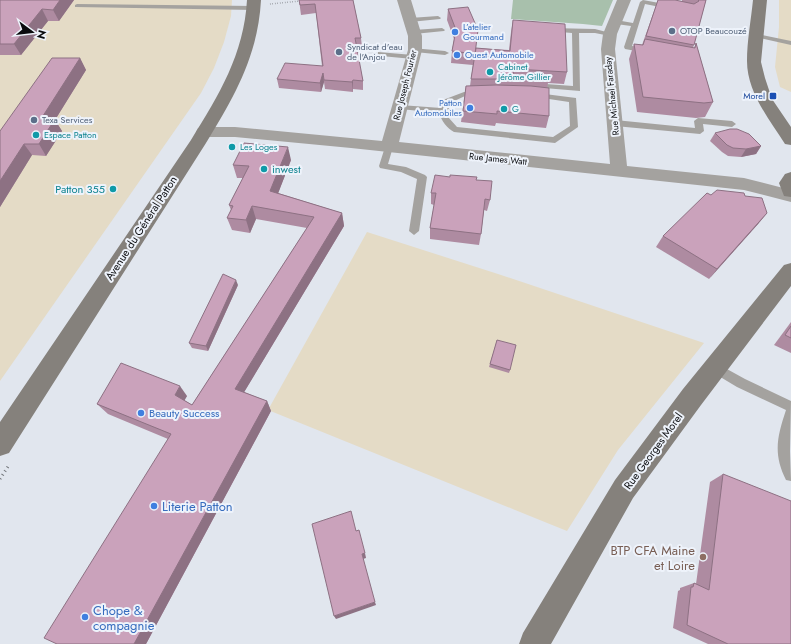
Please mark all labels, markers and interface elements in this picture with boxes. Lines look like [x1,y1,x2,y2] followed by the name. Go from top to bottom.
[12,12,52,52] north arrow
[463,20,504,43] place label: L’atelier Gourmand
[680,24,747,37] place label: OTOP Beaucouzé
[667,26,677,36] marker: OTOP Beaucouzé
[450,27,460,37] marker: L’atelier Gourmand
[33,28,51,41] text: N
[347,40,403,63] place label: Syndicat d'eau de l'Anjou
[334,47,344,57] marker: Syndicat d'eau de l'Anjou
[389,47,420,121] street label: Rue Joseph Fourier
[465,48,534,61] place label: Ouest Automobile
[452,50,462,60] marker: Ouest Automobile
[601,56,622,136] street label: Rue Michael Faraday
[497,60,551,83] place label: Cabinet Jérôme Gillier
[485,67,495,77] marker: Cabinet Jérôme Gillier
[743,89,765,102] place label: Morel
[768,91,778,101] marker: Morel
[415,96,462,119] place label: Patton Automobiles
[512,102,519,115] place label: G
[465,103,475,113] marker: Patton Automobiles
[499,104,509,114] marker: G
[42,113,93,126] place label: Texa Services
[29,115,39,125] marker: Texa Services
[44,128,97,141] place label: Espace Patton
[31,130,41,140] marker: Espace Patton
[240,140,278,153] place label: Les Loges
[227,142,237,152] marker: Les Loges
[468,149,529,168] street label: Rue James Watt
[272,161,301,177] place label: inwest
[259,164,269,174] marker: inwest
[101,173,181,283] street label: Avenue du Général Patton
[55,181,105,197] place label: Patton 355
[108,184,118,194] marker: Patton 355
[149,405,220,421] place label: Beauty Success
[136,408,146,418] marker: Beauty Success
[620,409,686,493] street label: Rue Georges Morel
[162,497,233,516] place label: Literie Patton
[149,501,159,511] marker: Literie Patton
[610,541,695,575] place label: BTP CFA Maine et Loire
[698,552,708,562] marker: BTP CFA Maine et Loire
[93,601,155,635] place label: Chope & compagnie
[80,612,90,622] marker: Chope & compagnie

